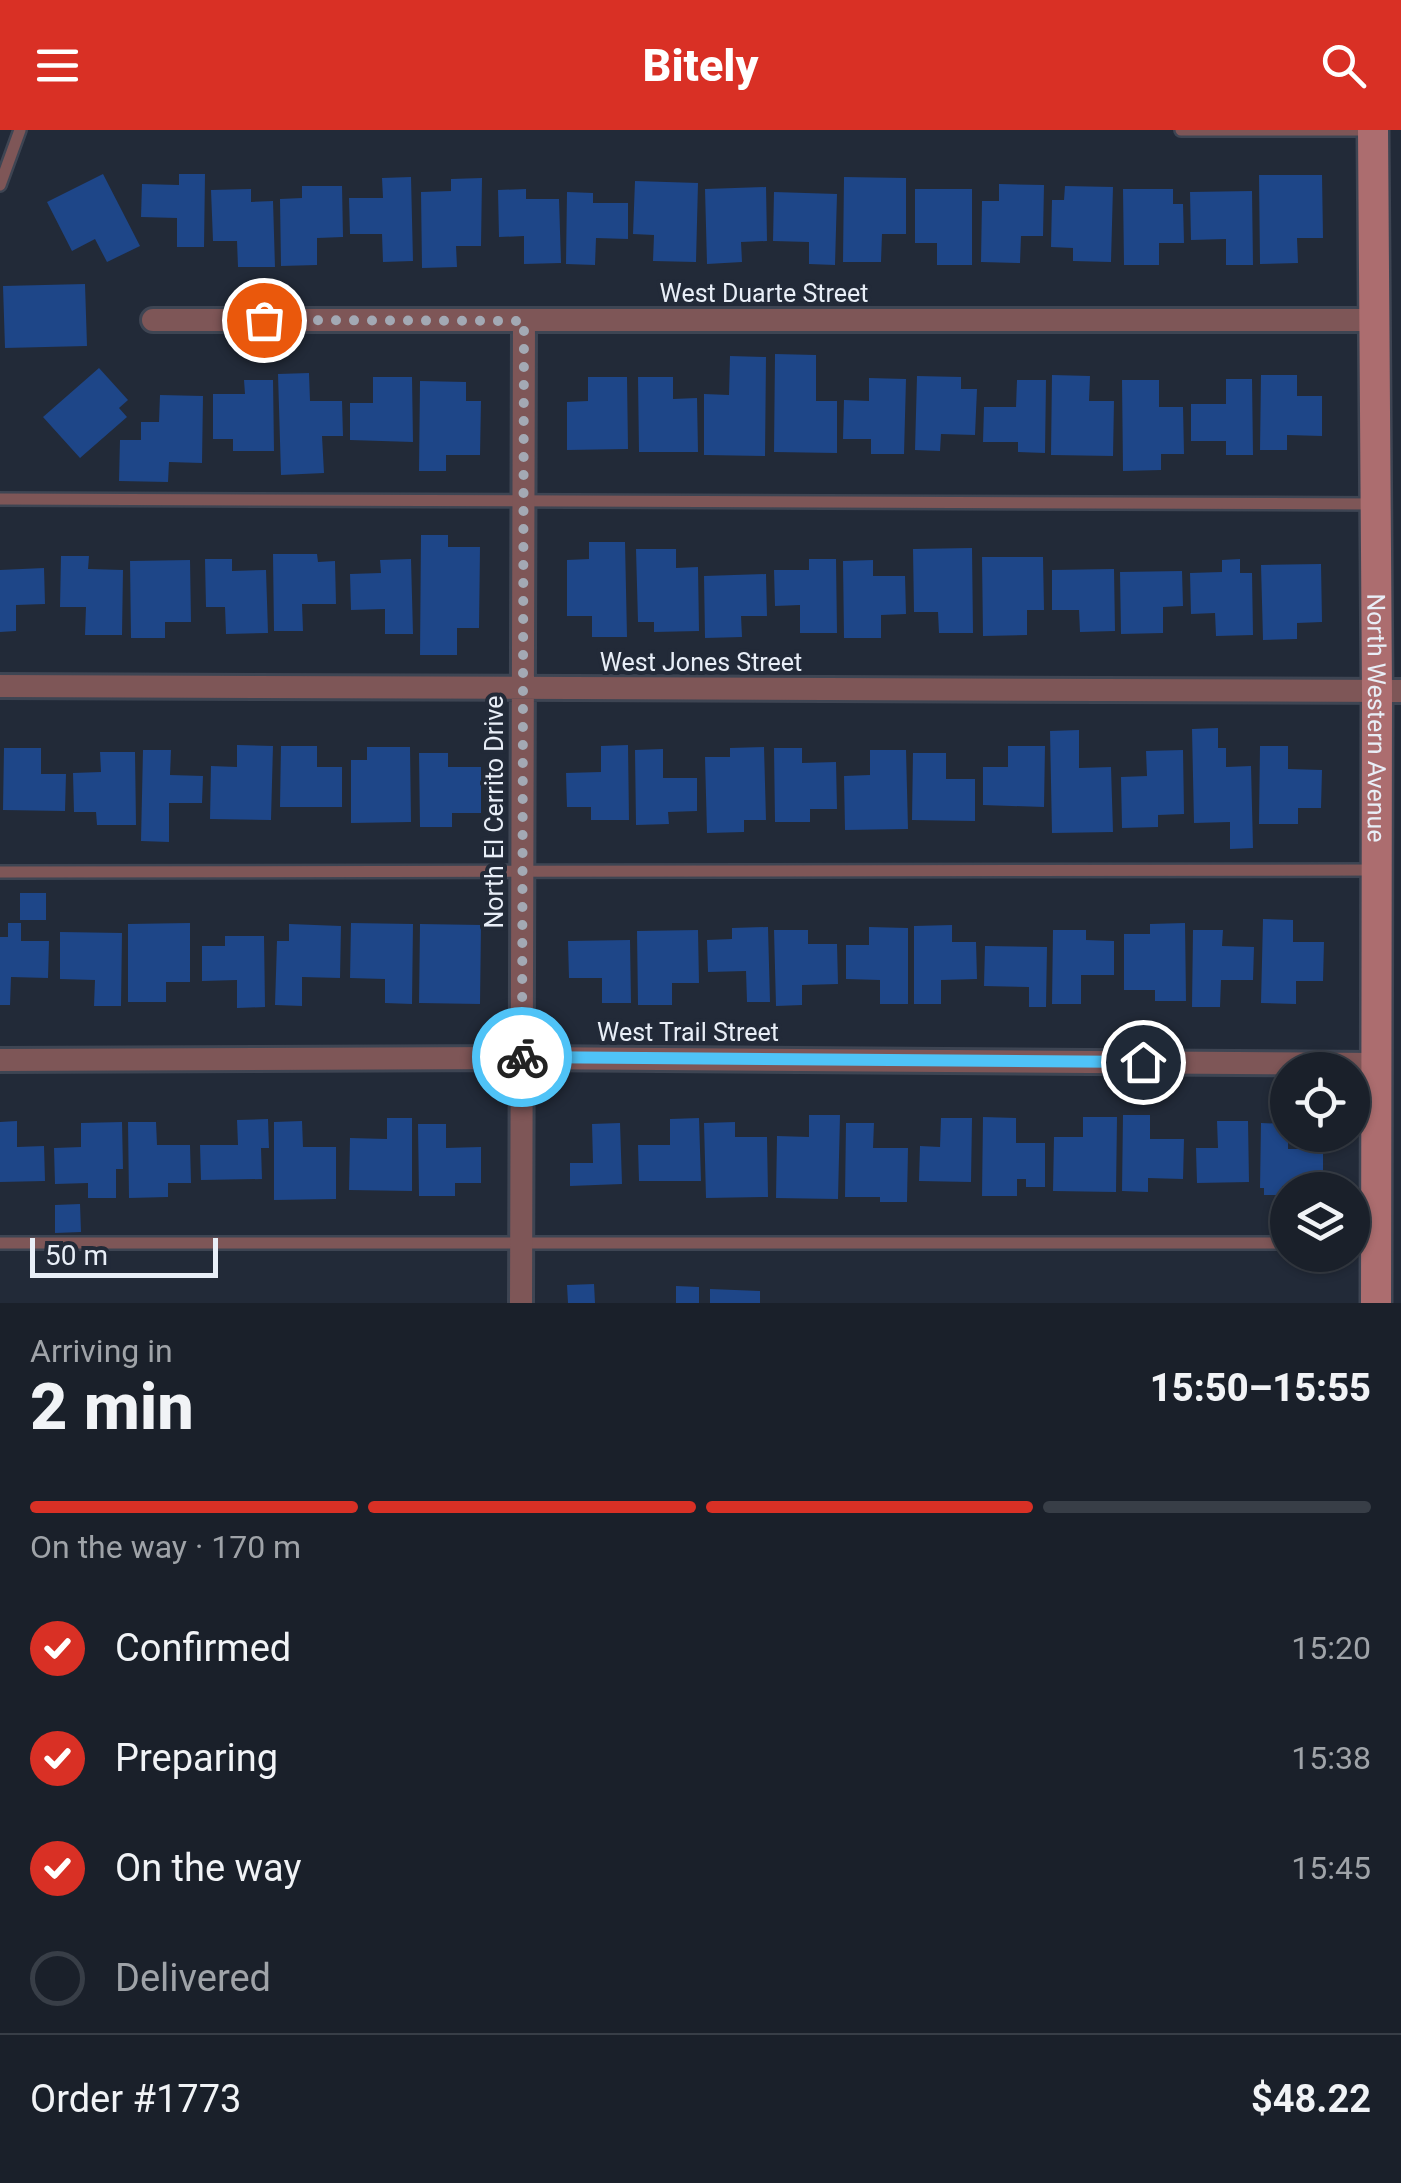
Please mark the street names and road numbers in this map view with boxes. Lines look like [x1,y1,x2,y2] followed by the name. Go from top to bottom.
[660,279,868,308] street label: West Duarte Street
[1361,593,1391,843] street label: North Western Avenue
[600,648,802,677] street label: West Jones Street
[480,696,509,928] street label: North El Cerrito Drive
[597,1018,779,1047] street label: West Trail Street

